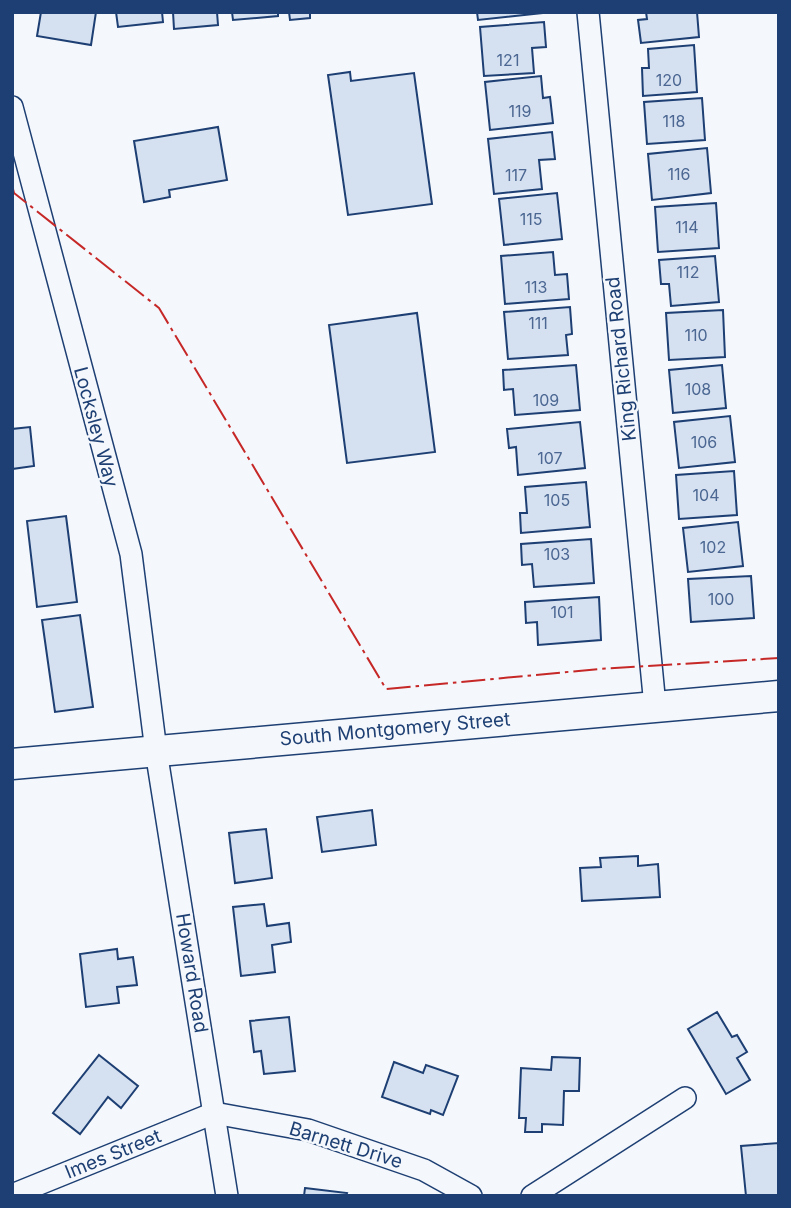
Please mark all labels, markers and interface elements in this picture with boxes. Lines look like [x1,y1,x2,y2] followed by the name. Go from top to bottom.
[497,50,519,70] house number: 121
[656,70,682,90] house number: 120
[509,101,531,121] house number: 119
[663,111,685,131] house number: 118
[668,164,690,184] house number: 116
[505,165,527,185] house number: 117
[520,209,542,229] house number: 115
[675,217,699,237] house number: 114
[677,262,699,282] house number: 112
[601,276,641,442] street label: King Richard Road
[525,277,547,297] house number: 113
[528,313,548,333] house number: 111
[684,325,708,345] house number: 110
[69,364,123,490] street label: Locksley Way
[685,379,711,399] house number: 108
[533,390,559,410] house number: 109
[691,432,717,452] house number: 106
[537,448,563,468] house number: 107
[693,485,719,505] house number: 104
[544,490,570,510] house number: 105
[700,537,726,557] house number: 102
[544,544,570,564] house number: 103
[708,589,734,609] house number: 100
[550,602,574,622] house number: 101
[279,707,511,751] street label: South Montgomery Street
[171,911,213,1035] street label: Howard Road
[287,1117,405,1173] street label: Barnett Drive
[61,1124,165,1184] street label: Imes Street

